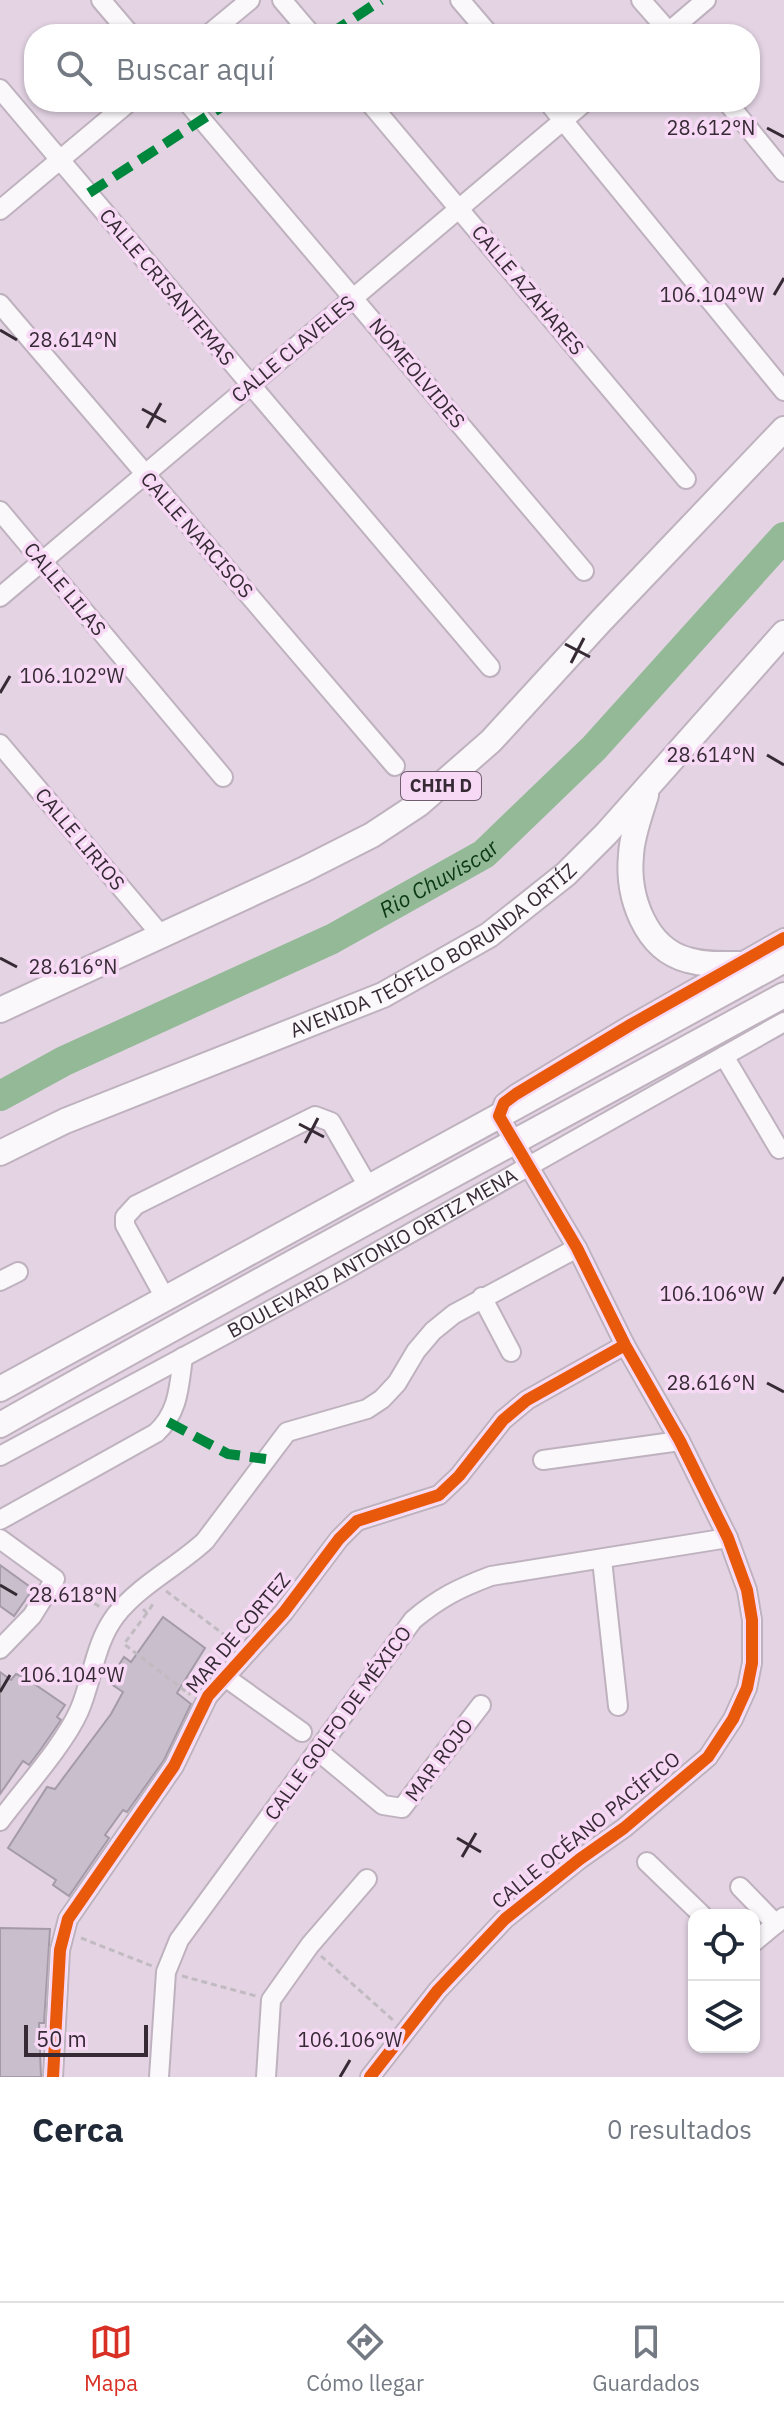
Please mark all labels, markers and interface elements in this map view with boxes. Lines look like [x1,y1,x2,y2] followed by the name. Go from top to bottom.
[24,24,760,112] search box
[52,46,96,90] icon: search
[116,49,274,88] text: Buscar aquí
[667,114,755,141] text: 28.612°N
[94,202,241,371] street label: CALLE CRISANTEMAS
[466,219,591,360] street label: CALLE AZAHARES
[660,281,764,308] text: 106.104°W
[225,289,360,408] street label: CALLE CLAVELES
[363,312,471,433] street label: NOMEOLVIDES
[29,326,117,353] text: 28.614°N
[135,466,260,604] street label: CALLE NARCISOS
[18,536,113,641] street label: CALLE LILAS
[20,662,124,689] text: 106.102°W
[667,741,755,768] text: 28.614°N
[401,772,481,800] road number: CHIH D
[29,782,131,896] street label: CALLE LIRIOS
[374,832,505,924] water label: Rio Chuviscar
[286,857,582,1044] street label: AVENIDA TEÓFILO BORUNDA ORTÍZ
[29,953,117,980] text: 28.616°N
[222,1161,522,1344] street label: BOULEVARD ANTONIO ORTIZ MENA
[660,1280,764,1307] text: 106.106°W
[667,1369,755,1396] text: 28.616°N
[179,1567,296,1699] street label: MAR DE CORTEZ
[29,1581,117,1608] text: 28.618°N
[258,1620,417,1825] street label: CALLE GOLFO DE MÉXICO
[20,1661,124,1688] text: 106.104°W
[399,1713,479,1807] street label: MAR ROJO
[486,1745,686,1914] street label: CALLE OCÉANO PACÍFICO
[688,1909,760,2053] map controls
[688,1909,760,1981] button: locate
[688,1981,760,2053] button: layers
[24,2021,148,2057] scale bar
[36,2024,87,2053] text: 50 m
[298,2026,402,2053] text: 106.106°W
[32,2107,124,2151] text: Cerca
[607,2112,752,2146] text: 0 resultados
[84,2320,138,2397] tab: Mapa
[306,2320,424,2397] tab: Cómo llegar
[592,2320,700,2397] tab: Guardados

